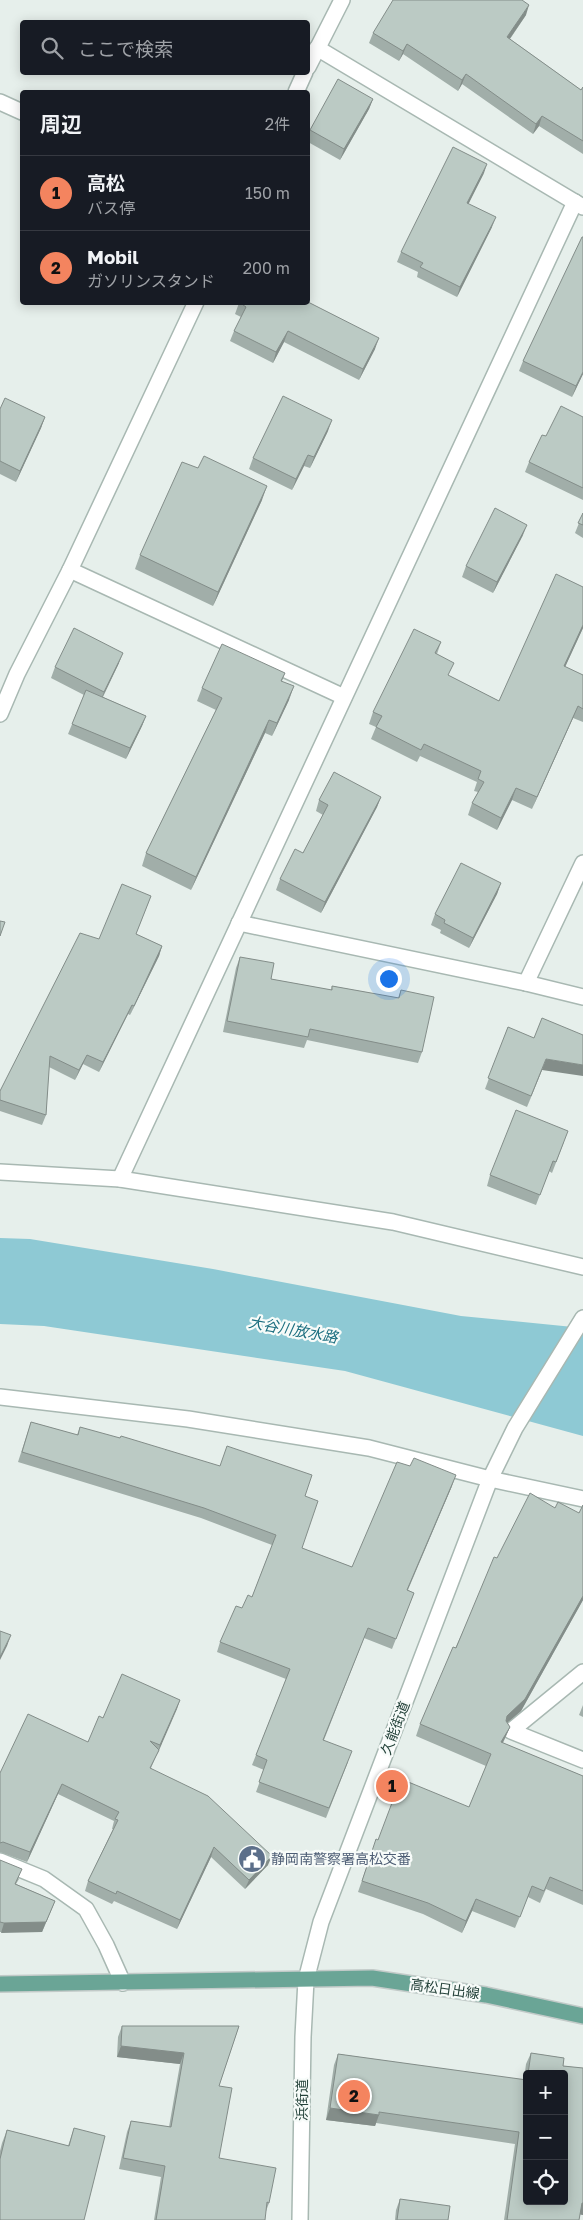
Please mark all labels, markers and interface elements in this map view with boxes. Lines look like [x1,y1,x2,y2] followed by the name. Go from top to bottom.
[20,20,310,75] search box
[38,34,66,62] icon: search
[78,37,173,60] text: ここで検索
[40,111,82,137] text: 周辺
[265,114,290,134] text: 2件
[87,171,125,194] text: 高松
[52,183,60,203] text: 1
[245,183,290,203] text: 150 m
[87,198,135,218] text: バス停
[87,245,139,268] text: Mobil
[51,258,61,278] text: 2
[243,258,290,278] text: 200 m
[87,271,215,291] text: ガソリンスタンド
[376,966,402,992] your location
[247,1312,341,1346] water label: 大谷川放水路
[377,1699,413,1757] street label: 久能街道
[376,1767,408,1805] pin: 1
[237,1844,267,1874] public building icon: 静岡南警察署高松交番
[271,1850,411,1867] place label: 静岡南警察署高松交番
[409,1975,481,2002] street label: 高松日出線
[523,2070,568,2205] map controls
[523,2070,568,2115] button: +
[338,2077,370,2115] pin: 2
[293,2079,310,2121] street label: 浜街道
[523,2115,568,2160] button: −
[523,2160,568,2205] button: locate

